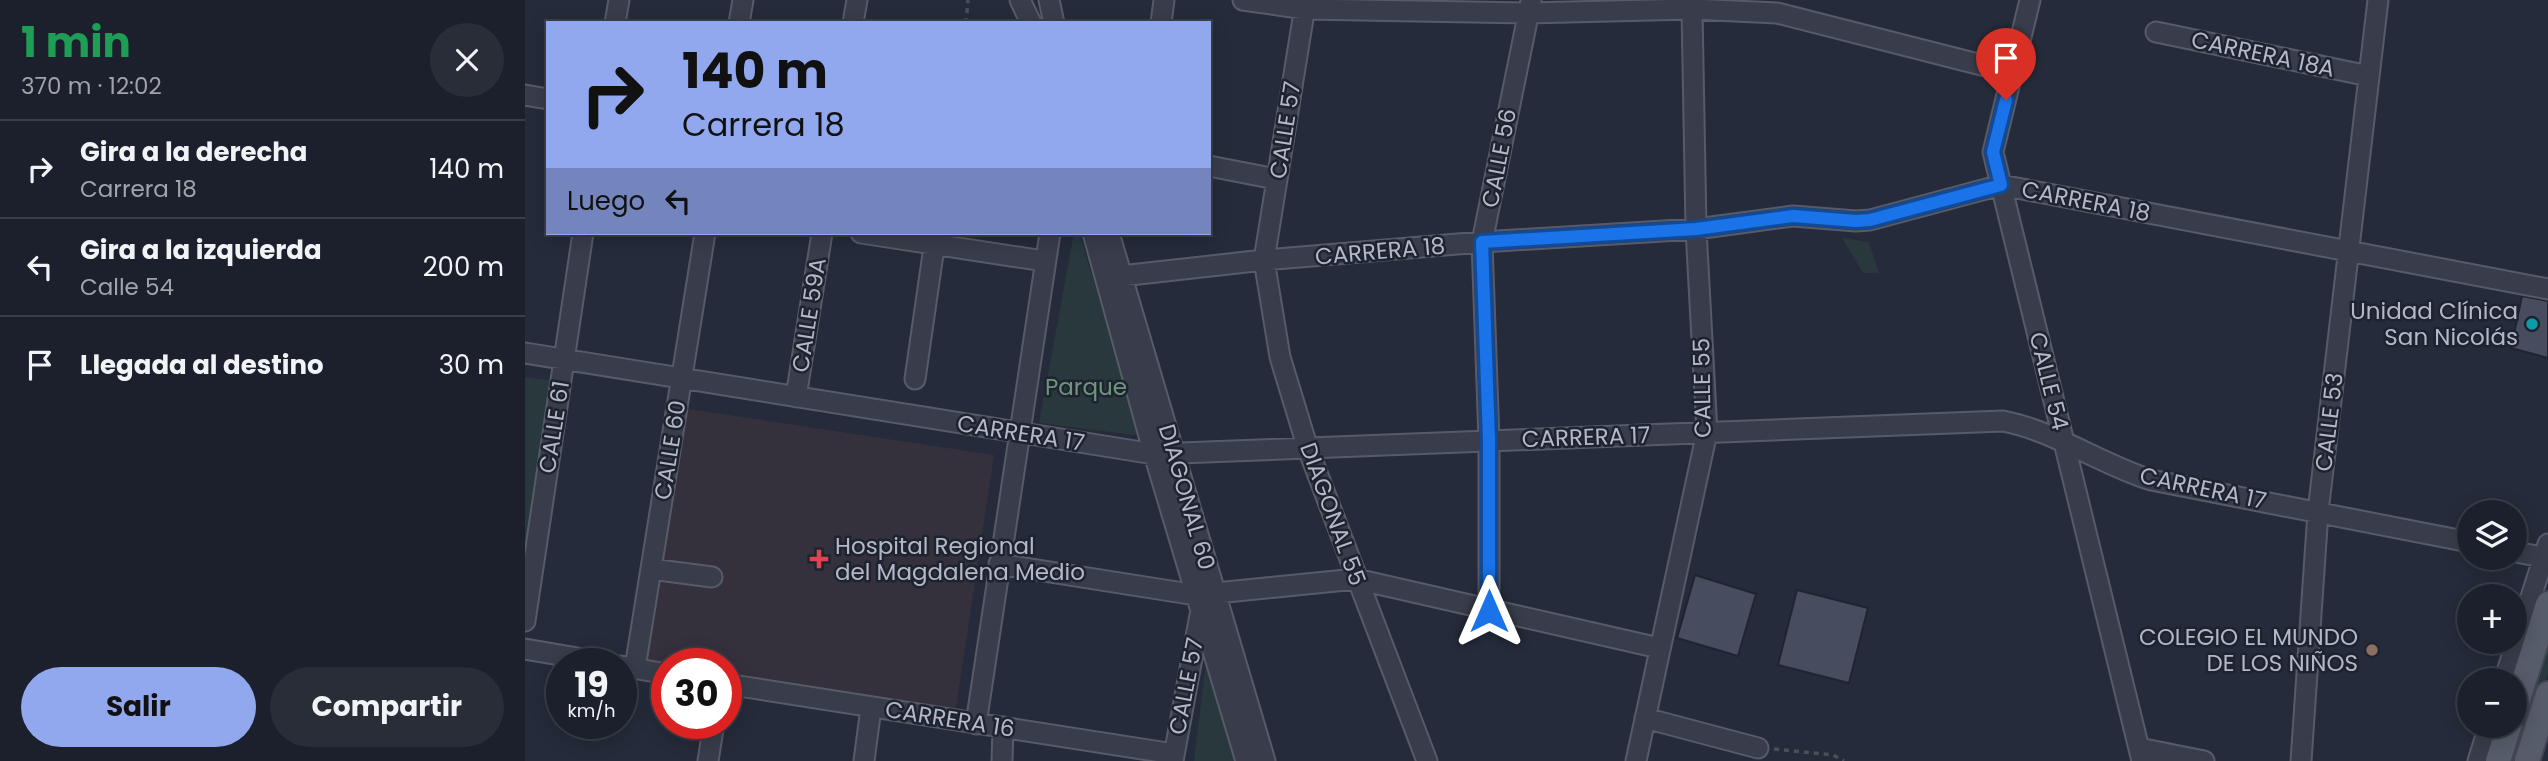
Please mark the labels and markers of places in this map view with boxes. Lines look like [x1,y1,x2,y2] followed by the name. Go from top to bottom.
[1976,28,2036,100] pin
[2350,295,2518,353] place label: Unidad Clínica San Nicolás
[2524,316,2540,332] marker: Unidad Clínica San Nicolás
[835,530,1085,588] place label: Hospital Regional del Magdalena Medio
[809,549,829,569] marker: Hospital Regional del Magdalena Medio
[2139,621,2358,679] place label: COLEGIO EL MUNDO DE LOS NIÑOS
[2364,642,2380,658] marker: COLEGIO EL MUNDO DE LOS NIÑOS

